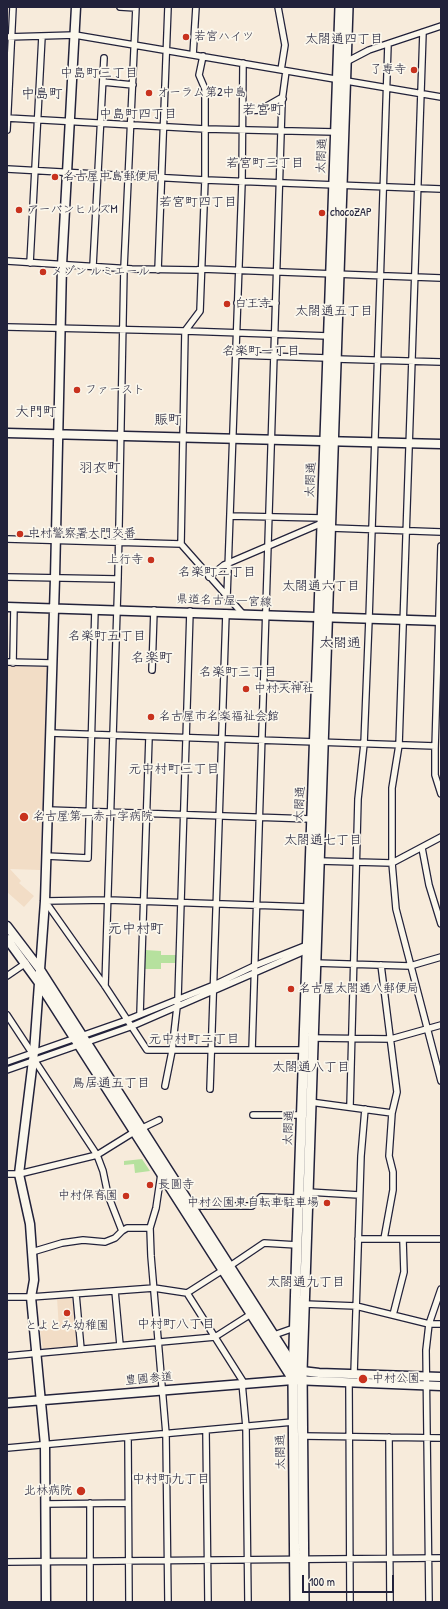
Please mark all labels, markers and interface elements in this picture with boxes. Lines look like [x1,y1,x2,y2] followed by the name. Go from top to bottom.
[194,30,254,44] place label: 若宮ハイツ
[181,32,191,42] marker: 若宮ハイツ
[305,32,383,48] district label: 太閤通四丁目
[370,63,406,77] place label: 了専寺
[409,65,419,75] marker: 了専寺
[60,66,138,82] district label: 中島町三丁目
[21,86,63,102] district label: 中島町
[157,86,247,100] place label: オーラム第2中島
[144,88,154,98] marker: オーラム第2中島
[242,102,284,118] district label: 若宮町
[99,107,177,123] district label: 中島町四丁目
[314,138,330,174] street label: 太閤通
[226,156,304,172] district label: 若宮町三丁目
[63,170,159,184] place label: 名古屋中島郵便局
[50,172,60,182] marker: 名古屋中島郵便局
[159,195,237,211] district label: 若宮町四丁目
[27,203,118,217] place label: アーバンヒルズM
[14,205,24,215] marker: アーバンヒルズM
[330,206,372,220] place label: chocoZAP
[317,208,327,218] marker: chocoZAP
[51,265,150,279] place label: メゾン ルミエール
[38,267,48,277] marker: メゾン ルミエール
[235,297,271,311] place label: 白王寺
[222,299,232,309] marker: 白王寺
[295,304,373,320] district label: 太閤通五丁目
[222,344,300,360] district label: 名楽町一丁目
[85,383,145,397] place label: ファースト
[72,385,82,395] marker: ファースト
[15,404,57,420] district label: 大門町
[154,412,182,428] district label: 賑町
[79,460,121,476] district label: 羽衣町
[303,462,319,498] street label: 太閤通
[28,527,136,541] place label: 中村警察署大門交番
[15,529,25,539] marker: 中村警察署大門交番
[107,553,143,567] place label: 上行寺
[146,555,156,565] marker: 上行寺
[178,565,256,581] district label: 名楽町二丁目
[282,579,360,595] district label: 太閤通六丁目
[176,592,272,610] street label: 県道名古屋一宮線
[68,629,146,645] district label: 名楽町五丁目
[319,635,361,651] district label: 太閤通
[131,650,173,666] district label: 名楽町
[199,665,277,681] district label: 名楽町三丁目
[254,682,314,696] place label: 中村天神社
[241,684,251,694] marker: 中村天神社
[159,710,279,724] place label: 名古屋市名楽福祉会館
[146,712,156,722] marker: 名古屋市名楽福祉会館
[129,762,219,778] district label: 元中村町三丁目
[292,786,308,822] street label: 太閤通
[33,810,153,824] place label: 名古屋第一赤十字病院
[18,811,30,823] marker: 名古屋第一赤十字病院
[284,833,362,849] district label: 太閤通七丁目
[108,921,164,937] district label: 元中村町
[299,982,419,996] place label: 名古屋太閤通八郵便局
[286,984,296,994] marker: 名古屋太閤通八郵便局
[149,1032,239,1048] district label: 元中村町二丁目
[272,1060,350,1076] district label: 太閤通八丁目
[72,1076,150,1092] district label: 鳥居通五丁目
[281,1110,297,1146] street label: 太閤通
[158,1178,194,1192] place label: 長圓寺
[145,1180,155,1190] marker: 長圓寺
[58,1189,118,1203] place label: 中村保育園
[121,1191,131,1201] marker: 中村保育園
[187,1196,319,1210] place label: 中村公園東自転車駐車場
[322,1198,332,1208] marker: 中村公園東自転車駐車場
[267,1275,345,1291] district label: 太閤通九丁目
[62,1308,72,1318] marker: とよとみ幼稚園
[137,1317,215,1333] district label: 中村町八丁目
[25,1319,109,1333] place label: とよとみ幼稚園
[124,1370,174,1388] street label: 豊國参道
[372,1372,420,1386] place label: 中村公園
[357,1373,369,1385] marker: 中村公園
[273,1434,289,1470] street label: 太閤通
[132,1472,210,1488] district label: 中村町九丁目
[24,1484,72,1498] place label: 北林病院
[75,1485,87,1497] marker: 北林病院
[304,1567,396,1593] scale bar
[309,1573,335,1590] text: 100 m

